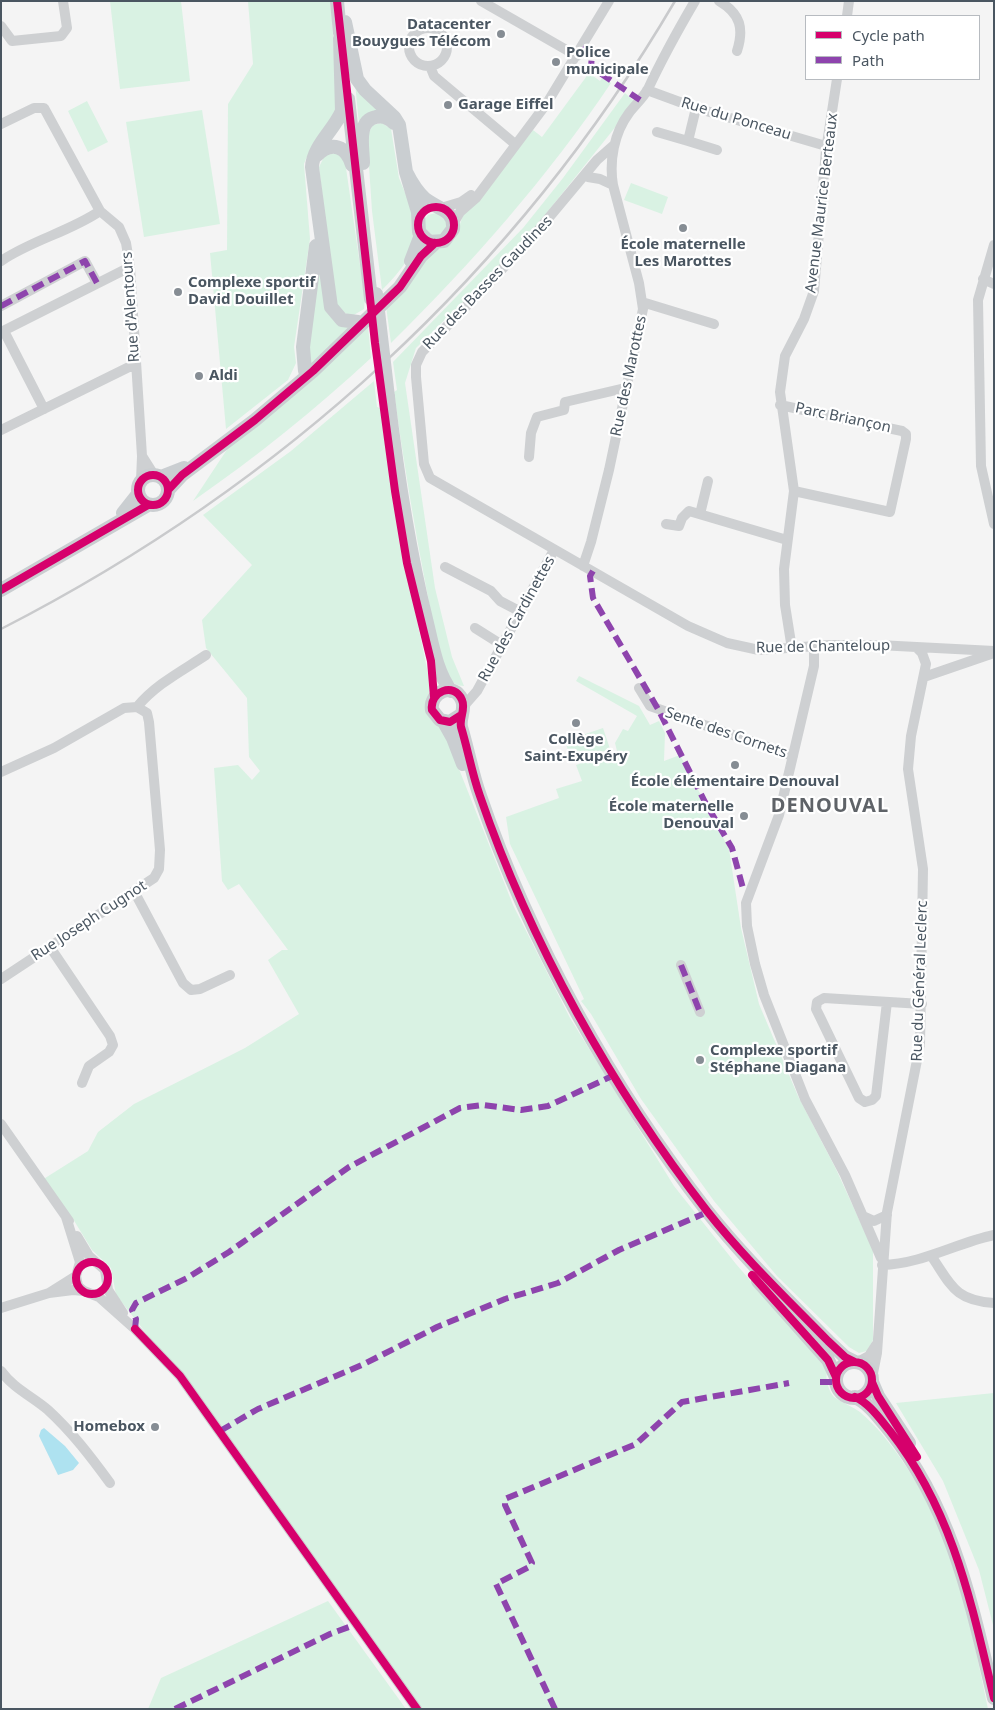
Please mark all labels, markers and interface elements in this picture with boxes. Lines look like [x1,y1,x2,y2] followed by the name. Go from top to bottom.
[805,15,980,80] legend
[352,16,491,51] place label: Datacenter Bouygues Télécom
[852,25,925,45] text: Cycle path
[495,28,507,40] marker: Datacenter Bouygues Télécom
[566,44,649,79] place label: Police municipale
[852,50,884,70] text: Path
[550,56,562,68] marker: Police municipale
[679,94,793,144] street label: Rue du Ponceau
[458,96,553,114] place label: Garage Eiffel
[442,99,454,111] marker: Garage Eiffel
[802,112,842,294] street label: Avenue Maurice Berteaux
[420,213,556,353] street label: Rue des Basses Gaudines
[677,222,689,234] marker: École maternelle Les Marottes
[620,236,746,271] place label: École maternelle Les Marottes
[118,251,144,363] street label: Rue d'Alentours
[188,274,315,309] place label: Complexe sportif David Douillet
[172,286,184,298] marker: Complexe sportif David Douillet
[607,314,651,438] street label: Rue des Marottes
[209,367,238,385] place label: Aldi
[193,370,205,382] marker: Aldi
[793,399,893,437] street label: Parc Briançon
[475,553,559,685] street label: Rue des Cardinettes
[756,637,890,657] street label: Rue de Chanteloup
[663,704,789,762] street label: Sente des Cornets
[570,717,582,729] marker: Collège Saint-Exupéry
[524,731,628,766] place label: Collège Saint-Exupéry
[729,759,741,771] marker: École élémentaire Denouval
[631,773,839,791] place label: École élémentaire Denouval
[770,794,890,818] district label: DENOUVAL
[609,798,734,833] place label: École maternelle Denouval
[738,810,750,822] marker: École maternelle Denouval
[28,877,150,965] street label: Rue Joseph Cugnot
[908,900,932,1062] street label: Rue du Général Leclerc
[710,1042,846,1077] place label: Complexe sportif Stéphane Diagana
[694,1054,706,1066] marker: Complexe sportif Stéphane Diagana
[73,1418,145,1436] place label: Homebox
[149,1421,161,1433] marker: Homebox

